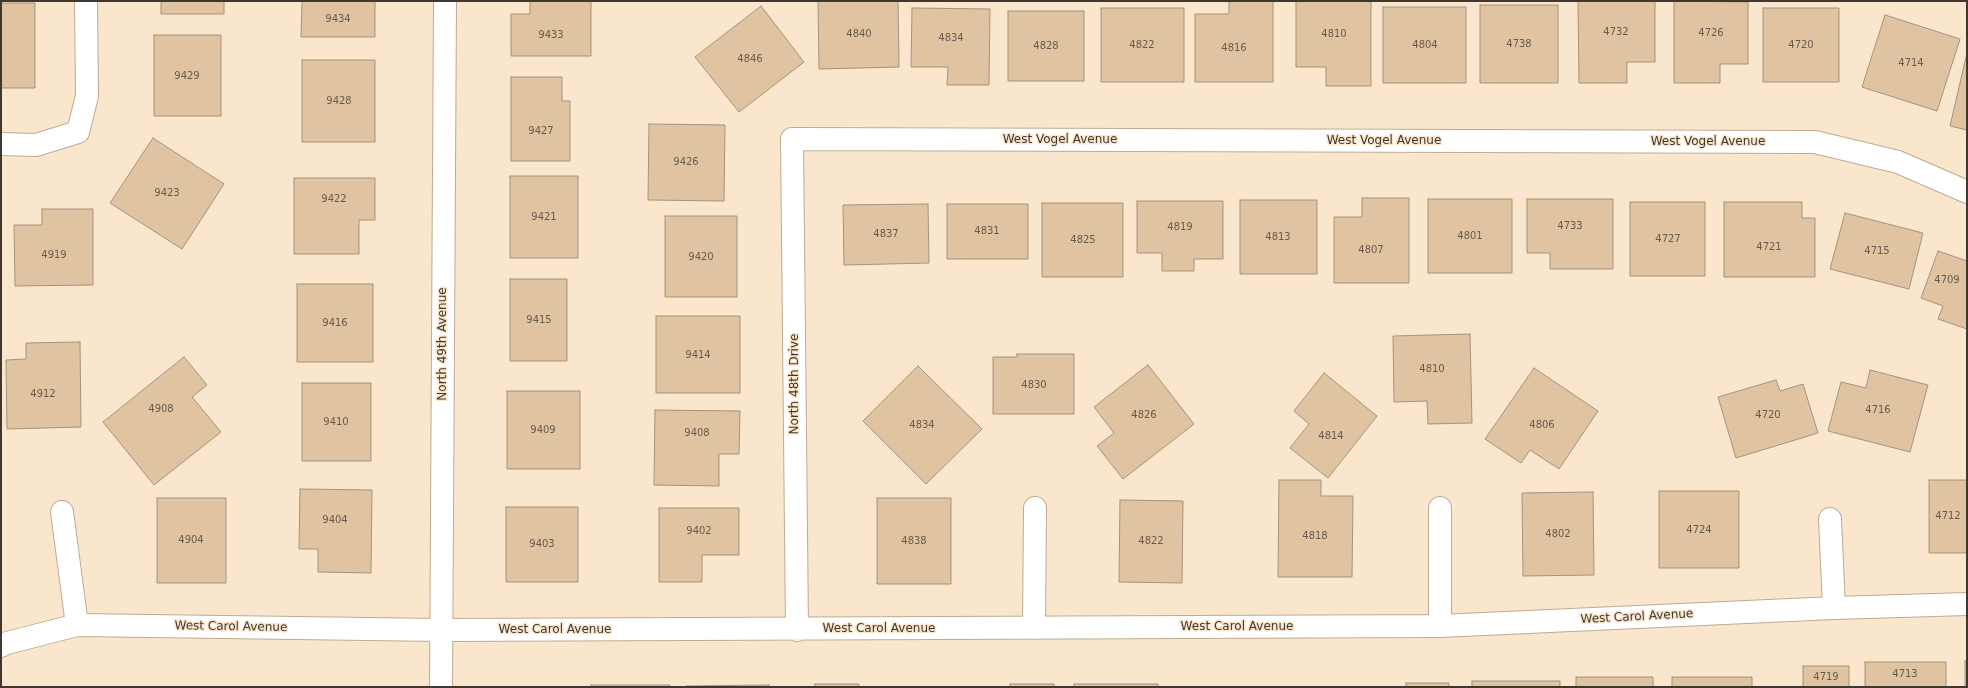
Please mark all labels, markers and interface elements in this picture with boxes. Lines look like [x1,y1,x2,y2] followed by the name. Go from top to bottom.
[325,13,351,25] house number: 9434
[1603,26,1629,38] house number: 4732
[1698,27,1724,39] house number: 4726
[846,28,872,40] house number: 4840
[1321,28,1347,40] house number: 4810
[538,29,564,41] house number: 9433
[938,32,964,44] house number: 4834
[1506,38,1532,50] house number: 4738
[1129,39,1155,51] house number: 4822
[1412,39,1438,51] house number: 4804
[1788,39,1814,51] house number: 4720
[1033,40,1059,52] house number: 4828
[1221,42,1247,54] house number: 4816
[737,53,763,65] house number: 4846
[1898,57,1924,69] house number: 4714
[174,70,200,82] house number: 9429
[326,95,352,107] house number: 9428
[528,125,554,137] house number: 9427
[1003,133,1117,147] street label: West Vogel Avenue
[1327,134,1441,148] street label: West Vogel Avenue
[1651,135,1765,149] street label: West Vogel Avenue
[673,156,699,168] house number: 9426
[154,187,180,199] house number: 9423
[321,193,347,205] house number: 9422
[531,211,557,223] house number: 9421
[1557,220,1583,232] house number: 4733
[1167,221,1193,233] house number: 4819
[974,225,1000,237] house number: 4831
[873,228,899,240] house number: 4837
[1457,230,1483,242] house number: 4801
[1265,231,1291,243] house number: 4813
[1655,233,1681,245] house number: 4727
[1070,234,1096,246] house number: 4825
[1756,241,1782,253] house number: 4721
[1358,244,1384,256] house number: 4807
[1864,245,1890,257] house number: 4715
[41,249,67,261] house number: 4919
[688,251,714,263] house number: 9420
[1934,274,1960,286] house number: 4709
[436,287,450,401] street label: North 49th Avenue
[526,314,552,326] house number: 9415
[322,317,348,329] house number: 9416
[788,334,802,434] street label: North 48th Drive
[685,349,711,361] house number: 9414
[1419,363,1445,375] house number: 4810
[1021,379,1047,391] house number: 4830
[30,388,56,400] house number: 4912
[148,403,174,415] house number: 4908
[1865,404,1891,416] house number: 4716
[1131,409,1157,421] house number: 4826
[1755,409,1781,421] house number: 4720
[323,416,349,428] house number: 9410
[909,419,935,431] house number: 4834
[1529,419,1555,431] house number: 4806
[530,424,556,436] house number: 9409
[684,427,710,439] house number: 9408
[1318,430,1344,442] house number: 4814
[1935,510,1961,522] house number: 4712
[322,514,348,526] house number: 9404
[1686,524,1712,536] house number: 4724
[686,525,712,537] house number: 9402
[1545,528,1571,540] house number: 4802
[1302,530,1328,542] house number: 4818
[178,534,204,546] house number: 4904
[901,535,927,547] house number: 4838
[1138,535,1164,547] house number: 4822
[529,538,555,550] house number: 9403
[1580,607,1694,627] street label: West Carol Avenue
[174,619,288,635] street label: West Carol Avenue
[1181,620,1293,634] street label: West Carol Avenue
[823,622,935,636] street label: West Carol Avenue
[499,623,611,637] street label: West Carol Avenue
[1892,668,1918,680] house number: 4713
[1813,671,1839,683] house number: 4719

